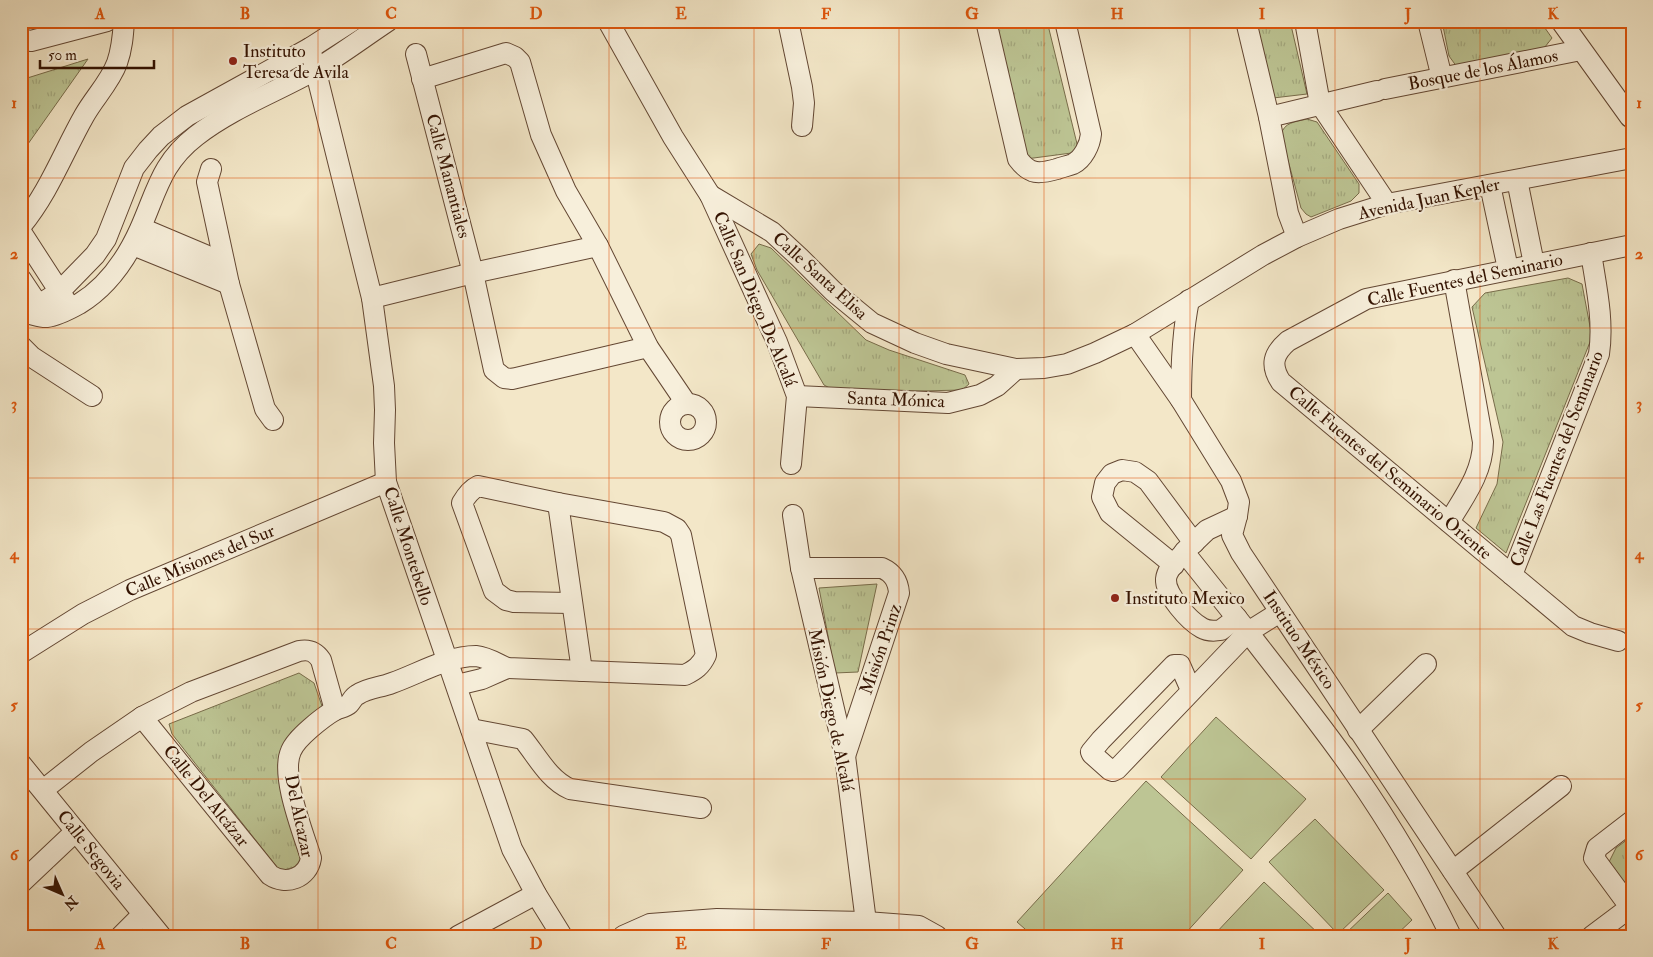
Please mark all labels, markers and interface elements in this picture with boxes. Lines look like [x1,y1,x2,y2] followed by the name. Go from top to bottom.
[94,4,106,24] text: A
[240,4,250,24] text: B
[385,4,397,24] text: C
[529,4,543,24] text: D
[675,4,687,24] text: E
[821,4,831,24] text: F
[965,4,979,24] text: G
[1110,4,1124,24] text: H
[1259,4,1266,24] text: I
[1404,4,1412,25] text: J
[1547,4,1559,24] text: K
[40,38,154,70] scale bar
[243,40,349,84] place label: Instituto Teresa de Avila
[1406,44,1560,96] street label: Bosque de los Álamos
[48,46,77,65] text: 50 m
[227,55,239,67] marker: Instituto Teresa de Avila
[11,93,17,113] text: 1
[1636,93,1642,113] text: 1
[420,111,476,241] street label: Calle Manantiales
[1355,173,1502,225] street label: Avenida Juan Kepler
[708,208,803,391] street label: Calle San Diego De Alcalá
[768,227,873,325] street label: Calle Santa Elisa
[10,244,18,264] text: 2
[1635,244,1643,264] text: 2
[1365,248,1565,312] street label: Calle Fuentes del Seminario
[1505,347,1609,570] street label: Calle Las Fuentes del Seminario
[1283,381,1497,565] street label: Calle Fuentes del Seminario Oriente
[847,387,946,413] street label: Santa Mónica
[11,394,17,414] text: 3
[1636,394,1642,414] text: 3
[378,484,438,609] street label: Calle Montebello
[122,519,278,603] street label: Calle Misiones del Sur
[9,544,20,564] text: 4
[1634,544,1645,564] text: 4
[1258,586,1341,694] street label: Instituo México
[1125,587,1245,610] place label: Instituto Mexico
[1109,592,1121,604] marker: Instituto Mexico
[855,600,907,698] street label: Misión Prinz
[803,627,860,794] street label: Misión Diego de Alcalá
[10,695,18,715] text: 5
[1635,695,1643,715] text: 5
[158,740,254,852] street label: Calle Del Alcázar
[279,773,319,860] street label: Del Alcazar
[52,806,130,895] street label: Calle Segovia
[10,845,20,865] text: 6
[1635,845,1645,865] text: 6
[38,870,88,920] north arrow
[60,892,82,914] text: N
[94,934,106,954] text: A
[240,934,250,954] text: B
[385,934,397,954] text: C
[529,934,543,954] text: D
[675,934,687,954] text: E
[821,934,831,954] text: F
[965,934,979,954] text: G
[1110,934,1124,954] text: H
[1259,934,1266,954] text: I
[1404,934,1412,955] text: J
[1547,934,1559,954] text: K

